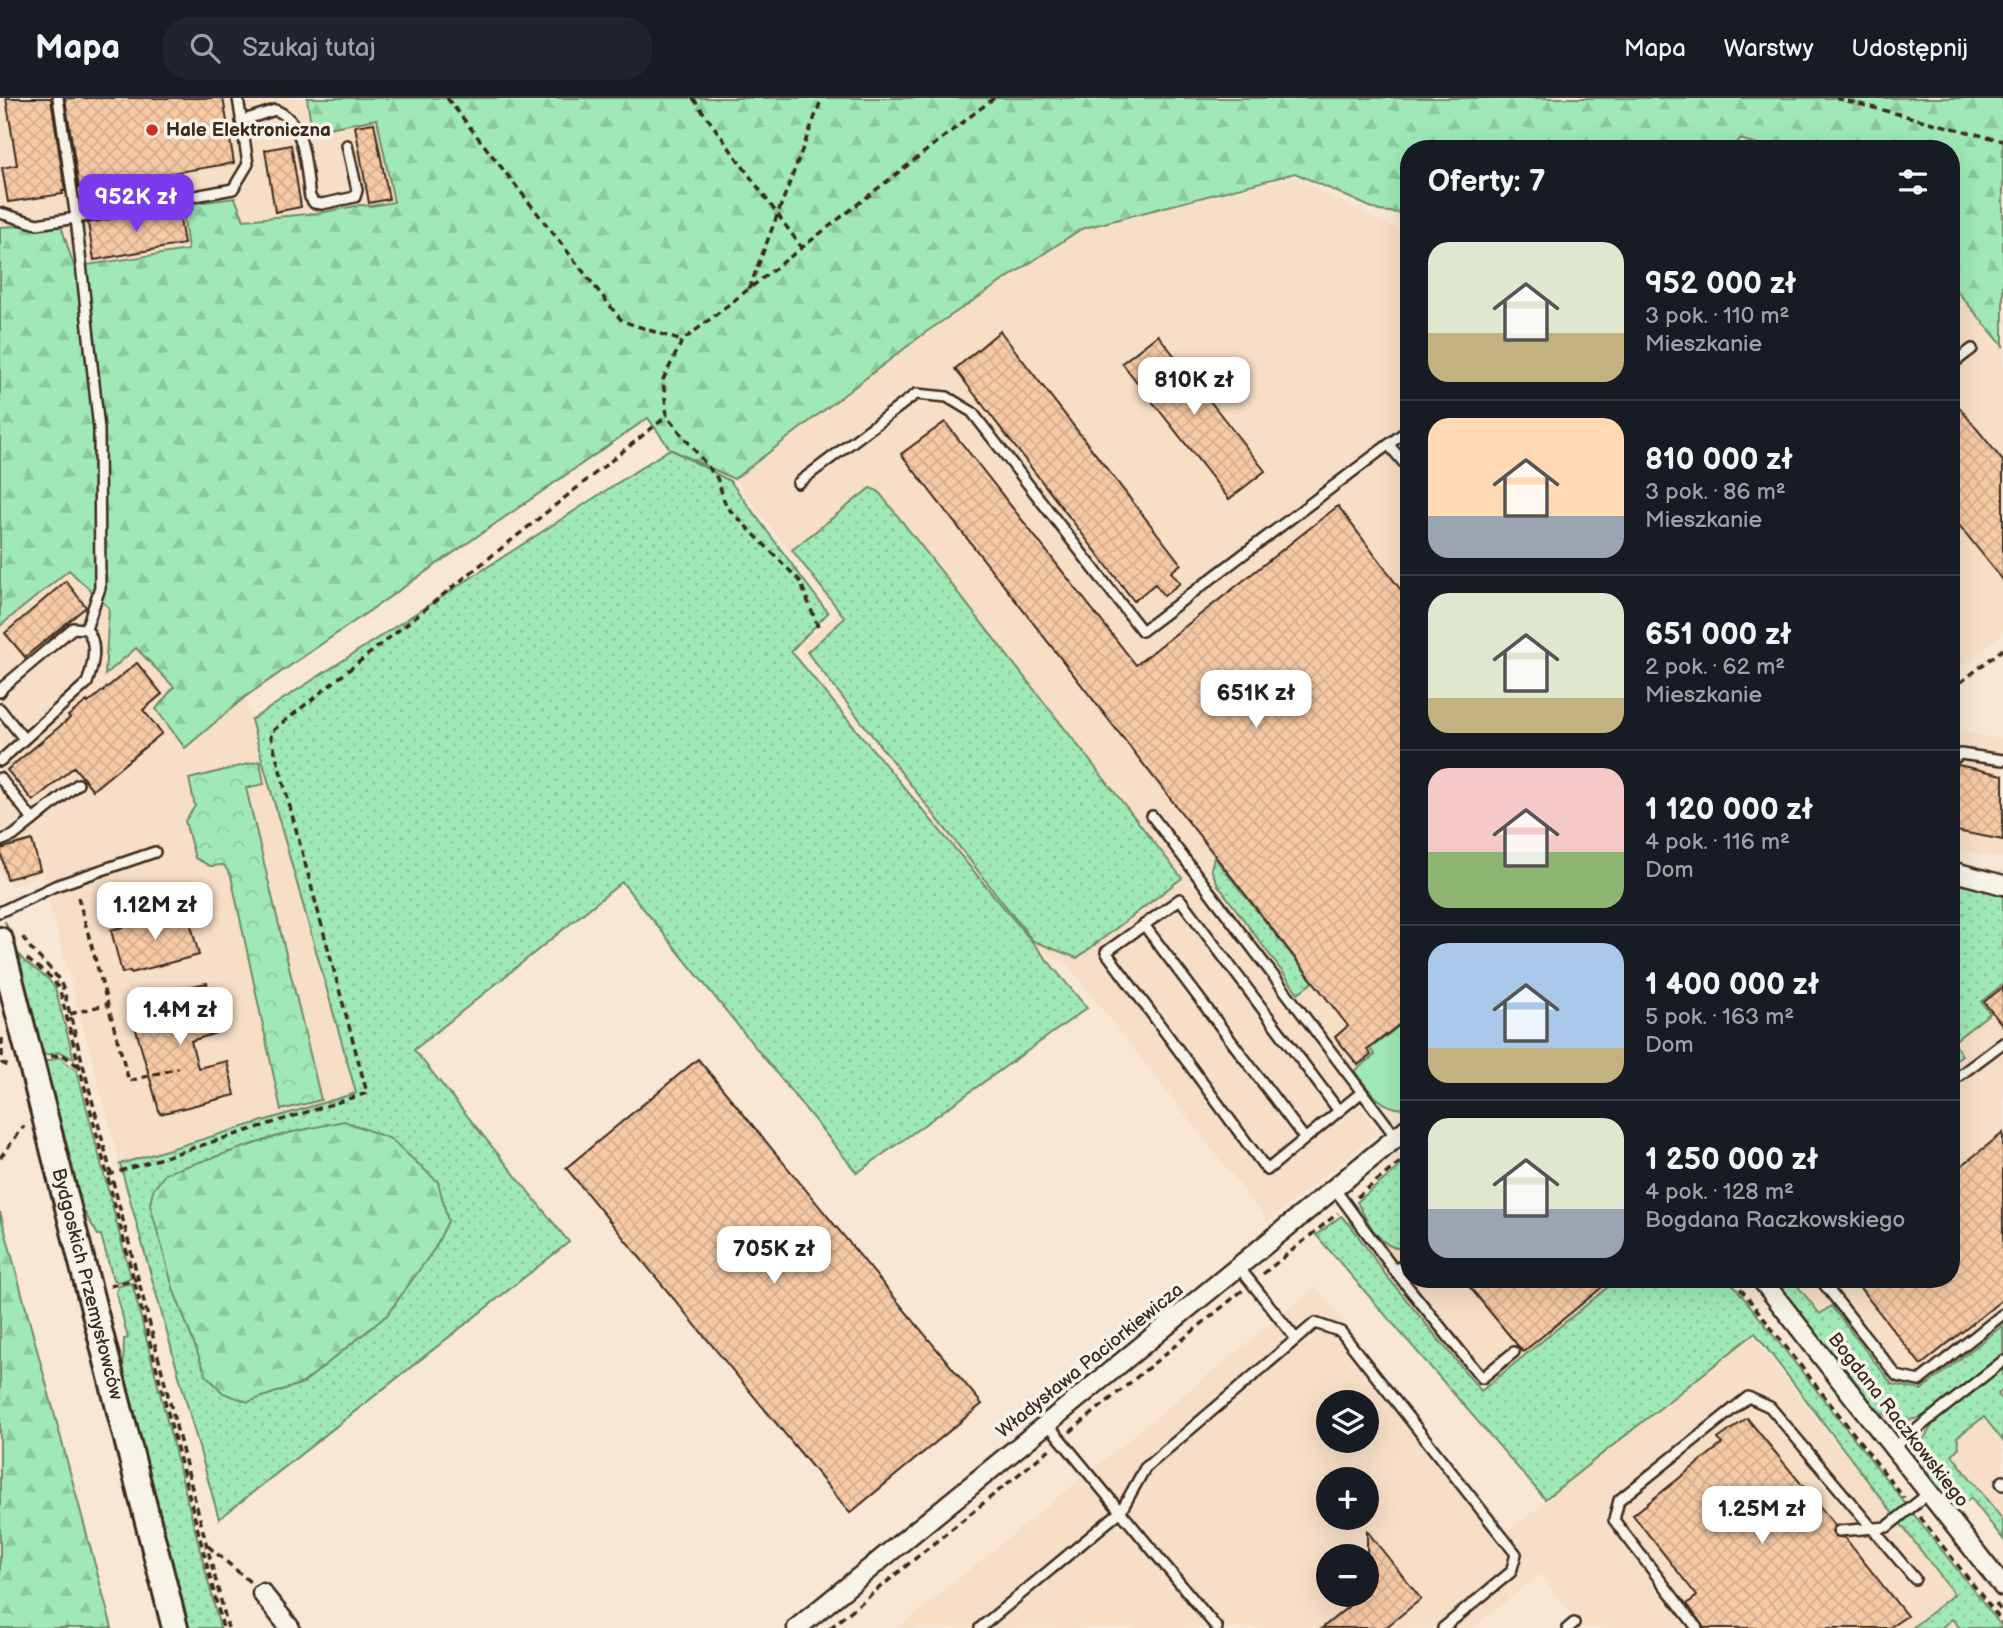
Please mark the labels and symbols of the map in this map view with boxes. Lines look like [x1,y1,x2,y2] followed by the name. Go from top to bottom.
[166,119,331,142] place label: Hale Elektroniczna
[144,122,160,138] marker: Hale Elektroniczna
[71,174,201,234] pin: 952K zł
[1129,358,1259,417] pin: 810K zł
[1191,670,1321,730] pin: 651K zł
[83,882,227,942] pin: 1.12M zł
[115,988,245,1047] pin: 1.4M zł
[47,1166,128,1403] street label: Bydgoskich Przemysłowców
[709,1226,839,1286] pin: 705K zł
[992,1279,1188,1443] street label: Władysława Paciorkiewicza
[1823,1328,1973,1512] street label: Bogdana Raczkowskiego
[1690,1486,1834,1546] pin: 1.25M zł

